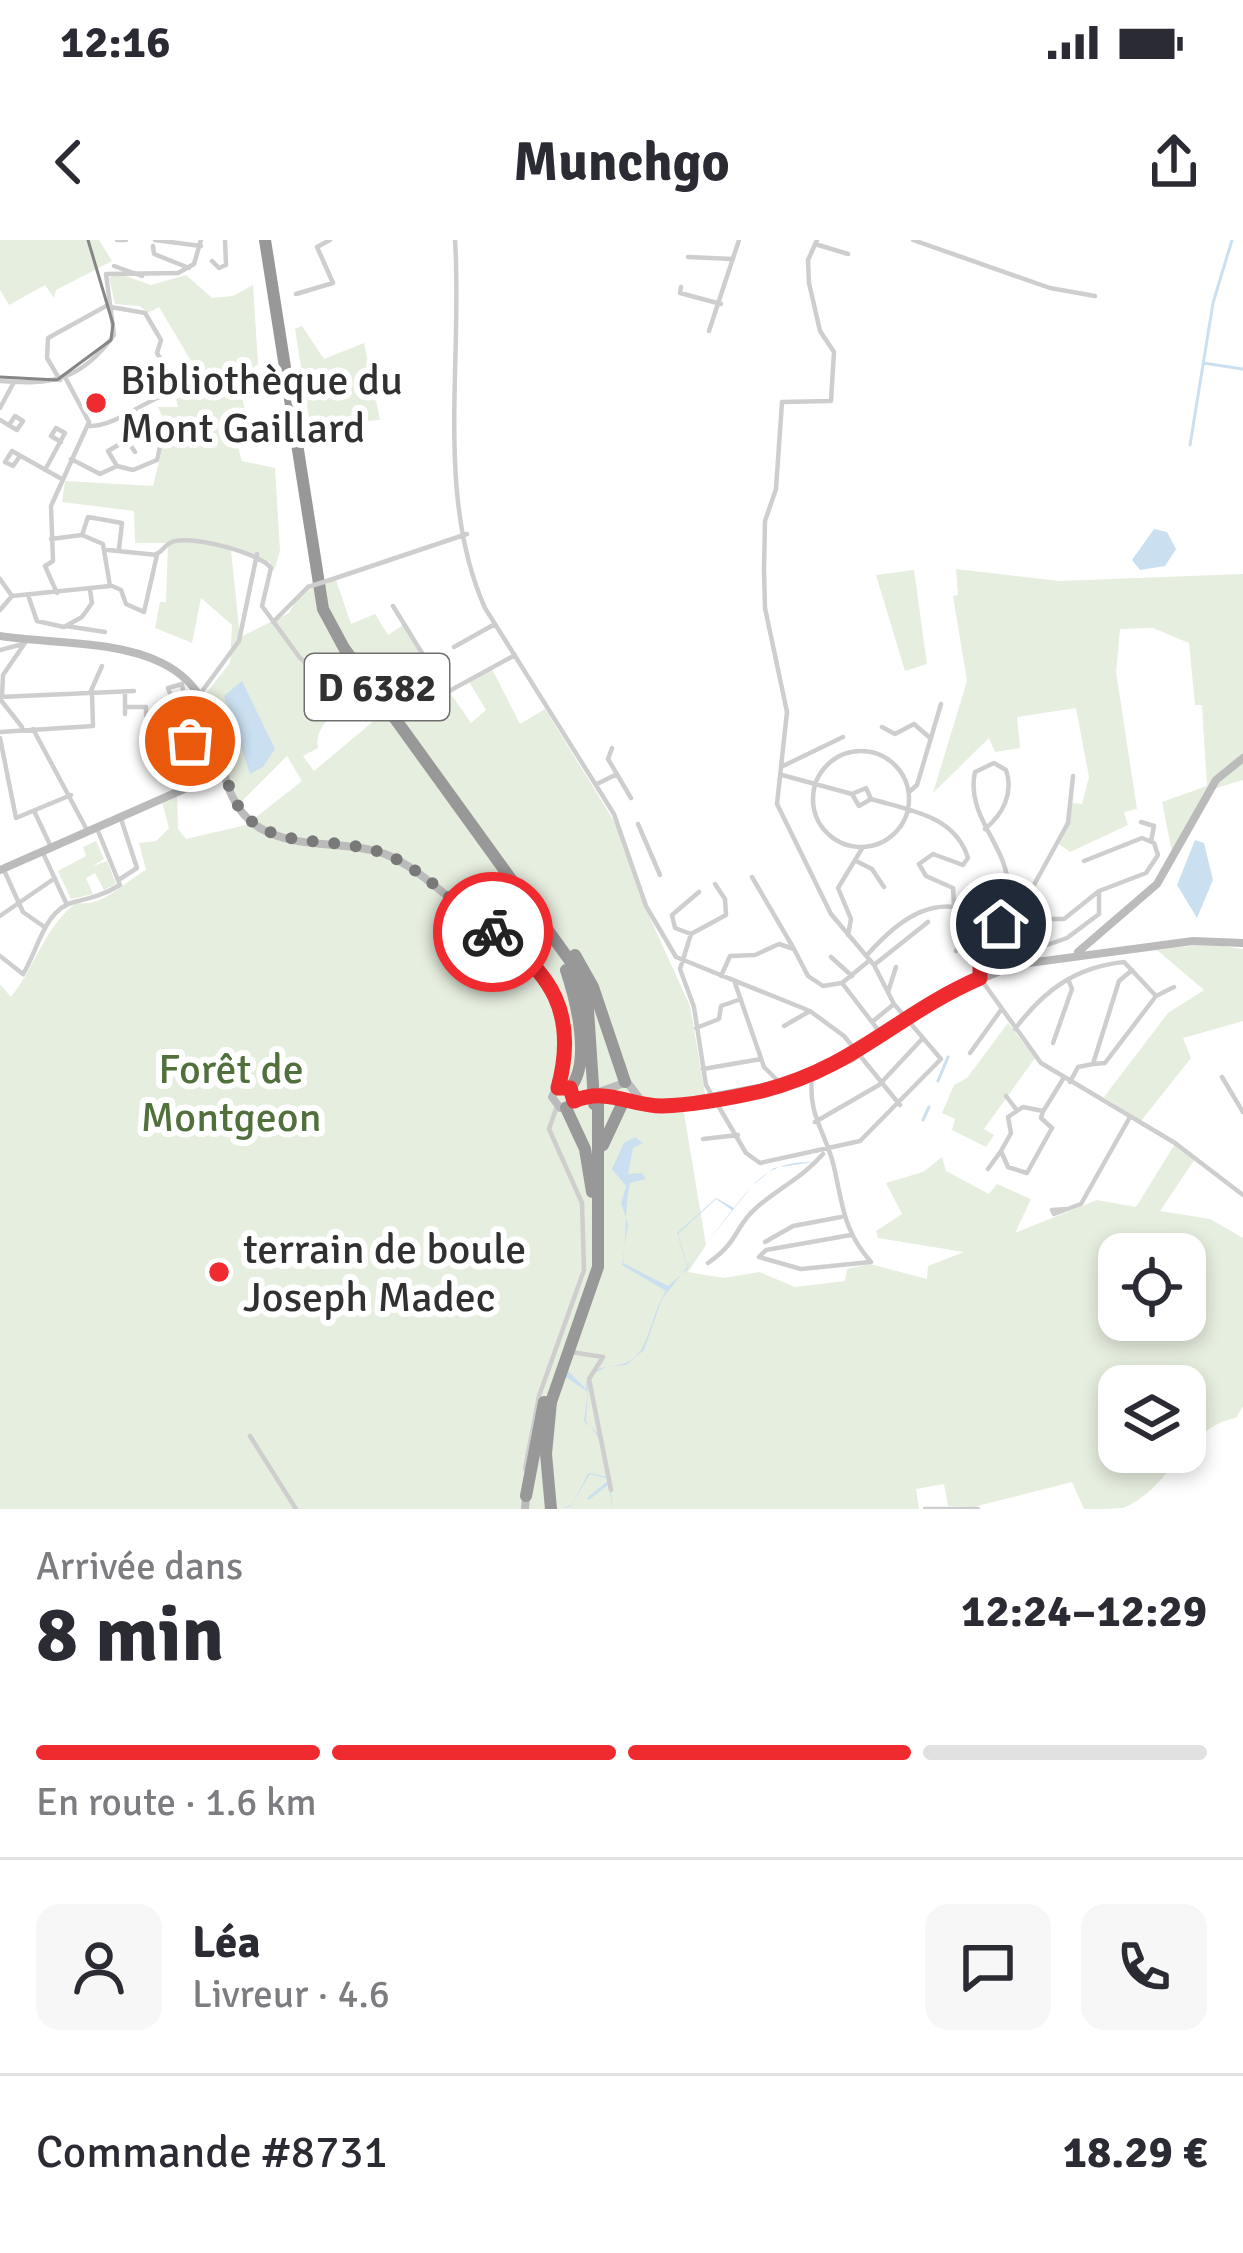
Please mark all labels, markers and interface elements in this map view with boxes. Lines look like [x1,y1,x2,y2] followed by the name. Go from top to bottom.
[60,15,170,70] text: 12:16
[36,129,102,195] icon: back
[513,129,730,196] text: Munchgo
[1141,129,1207,195] icon: share
[120,355,403,454] place label: Bibliothèque du Mont Gaillard
[83,390,109,416] marker: Bibliothèque du Mont Gaillard
[305,654,449,720] road number: D 6382
[139,690,241,792] pin
[157,708,223,774] icon: bag
[433,872,553,992] courier
[950,873,1052,975] pin
[968,891,1034,957] icon: home
[460,899,526,965] icon: bike
[140,1044,322,1143] park label: Forêt de Montgeon
[243,1224,526,1323] place label: terrain de boule Joseph Madec
[1098,1233,1206,1473] map controls
[1098,1233,1206,1341] button: locate
[206,1259,232,1285] marker: terrain de boule Joseph Madec
[1098,1365,1206,1473] button: layers
[36,1542,243,1590] text: Arrivée dans
[961,1584,1207,1639] text: 12:24–12:29
[36,1587,224,1683] text: 8 min
[36,1778,317,1826] text: En route · 1.6 km
[36,1904,162,2030] button: person
[925,1904,1051,2030] button: chat
[1081,1904,1207,2030] button: phone
[192,1915,261,1970] text: Léa
[192,1970,390,2018] text: Livreur · 4.6
[36,2125,388,2180] text: Commande #8731
[1063,2125,1207,2180] text: 18.29 €

